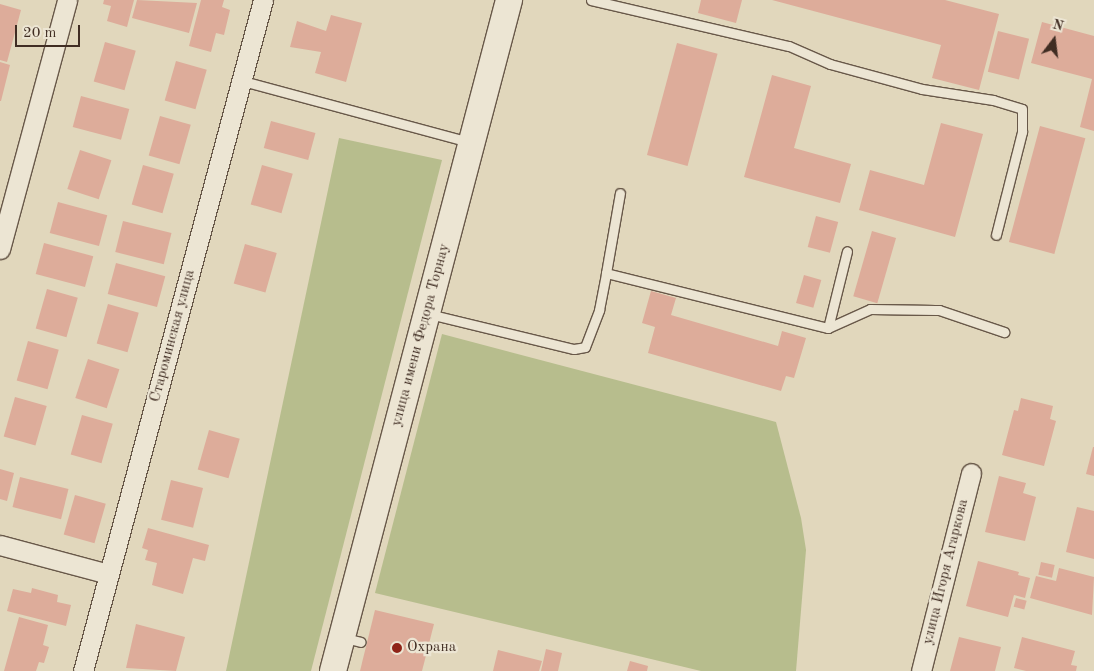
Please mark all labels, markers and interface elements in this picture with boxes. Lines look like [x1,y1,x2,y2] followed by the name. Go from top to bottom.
[18,15,82,47] scale bar
[1029,15,1079,65] north arrow
[1051,17,1065,34] text: N
[23,26,57,41] text: 20 m
[388,241,454,429] street label: улица имени Федора Торнау
[147,268,199,404] street label: Староминская улица
[919,497,973,647] street label: улица Игоря Агаркова
[407,639,456,657] place label: Охрана
[391,642,403,654] marker: Охрана

